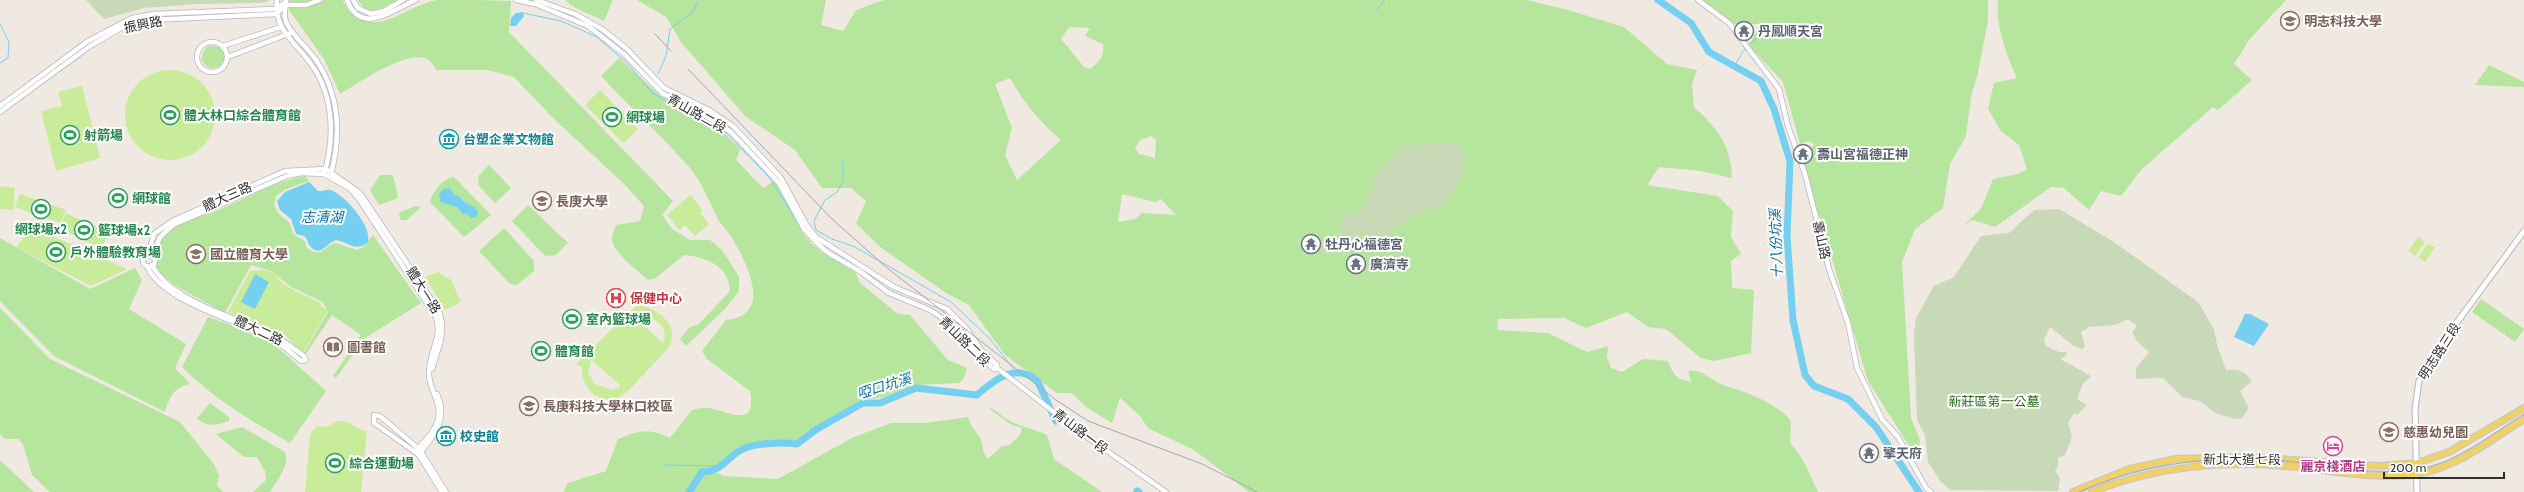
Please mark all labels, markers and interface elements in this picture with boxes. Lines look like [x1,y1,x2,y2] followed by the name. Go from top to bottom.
[2279,10,2301,32] school or university icon: 明志科技大學
[122,12,164,36] street label: 振興路
[2304,13,2382,29] place label: 明志科技大學
[1733,20,1755,42] temple icon: 丹鳳順天宮
[1758,23,1823,39] place label: 丹鳳順天宮
[665,90,729,136] street label: 青山路二段
[159,104,181,126] sports icon: 體大林口綜合體育館
[601,106,623,128] sports icon: 網球場
[184,107,301,123] place label: 體大林口綜合體育館
[626,109,665,125] place label: 網球場
[59,124,81,146] sports icon: 射箭場
[84,127,123,143] place label: 射箭場
[438,128,460,150] museum icon: 台塑企業文物館
[463,131,554,147] place label: 台塑企業文物館
[1792,143,1814,165] temple icon: 壽山宮福德正神
[1817,146,1908,162] place label: 壽山宮福德正神
[200,178,254,214] street label: 體大三路
[107,187,129,209] sports icon: 網球館
[132,190,171,206] place label: 網球館
[531,190,553,212] school or university icon: 長庚大學
[556,193,608,209] place label: 長庚大學
[30,198,52,220] sports icon: 網球場x2
[1766,207,1786,279] water label: 十八份坑溪
[301,208,345,226] water label: 志清湖
[73,219,95,241] sports icon: 籃球場x2
[1810,219,1834,261] street label: 壽山路
[15,221,67,237] place label: 網球場x2
[98,222,150,238] place label: 籃球場x2
[1300,233,1322,255] temple icon: 牡丹心福德宮
[1325,236,1403,252] place label: 牡丹心福德宮
[45,241,67,263] sports icon: 戶外體驗教育場
[185,243,207,265] school or university icon: 國立體育大學
[70,244,161,260] place label: 戶外體驗教育場
[210,246,288,262] place label: 國立體育大學
[1345,253,1367,275] temple icon: 廣濟寺
[1370,256,1409,272] place label: 廣濟寺
[403,264,445,316] street label: 體大一路
[605,287,627,309] hospital icon: 保健中心
[630,290,682,306] place label: 保健中心
[561,308,583,330] sports icon: 室內籃球場
[586,311,651,327] place label: 室內籃球場
[232,312,286,348] street label: 體大二路
[936,313,994,369] street label: 青山路二段
[2415,319,2463,383] street label: 明志路三段
[322,336,344,358] library icon: 圖書館
[347,339,386,355] place label: 圖書館
[530,340,552,362] sports icon: 體育館
[555,343,594,359] place label: 體育館
[855,369,915,403] water label: 啞口坑溪
[1948,393,2040,409] park label: 新莊區第一公墓
[518,395,540,417] school or university icon: 長庚科技大學林口校區
[543,398,673,414] place label: 長庚科技大學林口校區
[1050,405,1112,457] street label: 青山路一段
[2378,421,2400,443] school or university icon: 慈惠幼兒園
[2403,424,2468,440] place label: 慈惠幼兒園
[435,425,457,447] museum icon: 校史館
[460,428,499,444] place label: 校史館
[2322,435,2344,457] hotel icon: 麗京棧酒店
[1858,442,1880,464] temple icon: 擎天府
[1883,445,1922,461] place label: 擎天府
[2203,451,2281,467] street label: 新北大道七段
[324,452,346,474] sports icon: 綜合運動場
[2384,454,2504,480] scale bar
[349,455,414,471] place label: 綜合運動場
[2300,458,2366,474] place label: 麗京棧酒店
[2390,460,2426,475] text: 200 m

